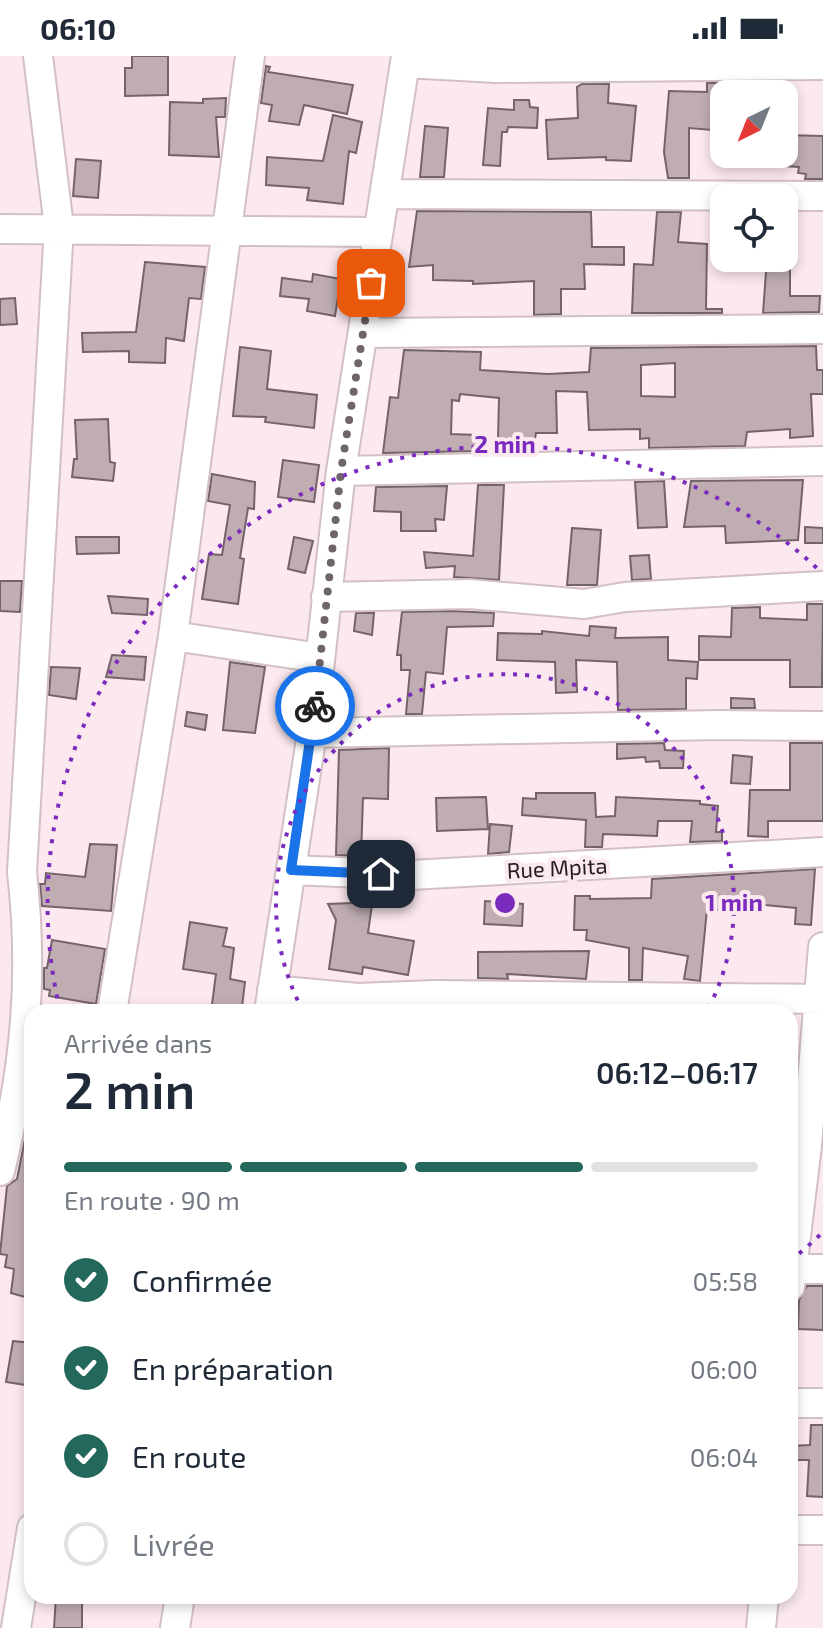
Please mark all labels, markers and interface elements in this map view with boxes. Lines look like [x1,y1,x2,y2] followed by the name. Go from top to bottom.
[40,10,116,46] text: 06:10
[710,80,798,168] north arrow
[710,80,798,272] map controls
[710,184,798,272] button: locate
[337,249,405,317] pin
[349,261,393,305] icon: bag
[474,429,536,458] text: 2 min
[275,666,355,746] courier
[293,684,337,728] icon: bike
[347,840,415,908] pin
[506,851,608,883] street label: Rue Mpita
[359,852,403,896] icon: home
[705,887,763,916] text: 1 min
[491,889,519,917] centre of rings
[64,1027,212,1058] text: Arrivée dans
[596,1054,758,1090] text: 06:12–06:17
[64,1057,195,1119] text: 2 min
[64,1184,240,1215] text: En route · 90 m
[64,1258,108,1302] icon: check
[132,1262,272,1298] text: Confirmée
[693,1265,758,1296] text: 05:58
[64,1346,108,1390] icon: check
[132,1350,334,1386] text: En préparation
[690,1353,758,1384] text: 06:00
[64,1434,108,1478] icon: check
[132,1438,246,1474] text: En route
[690,1441,758,1472] text: 06:04
[132,1526,215,1562] text: Livrée

